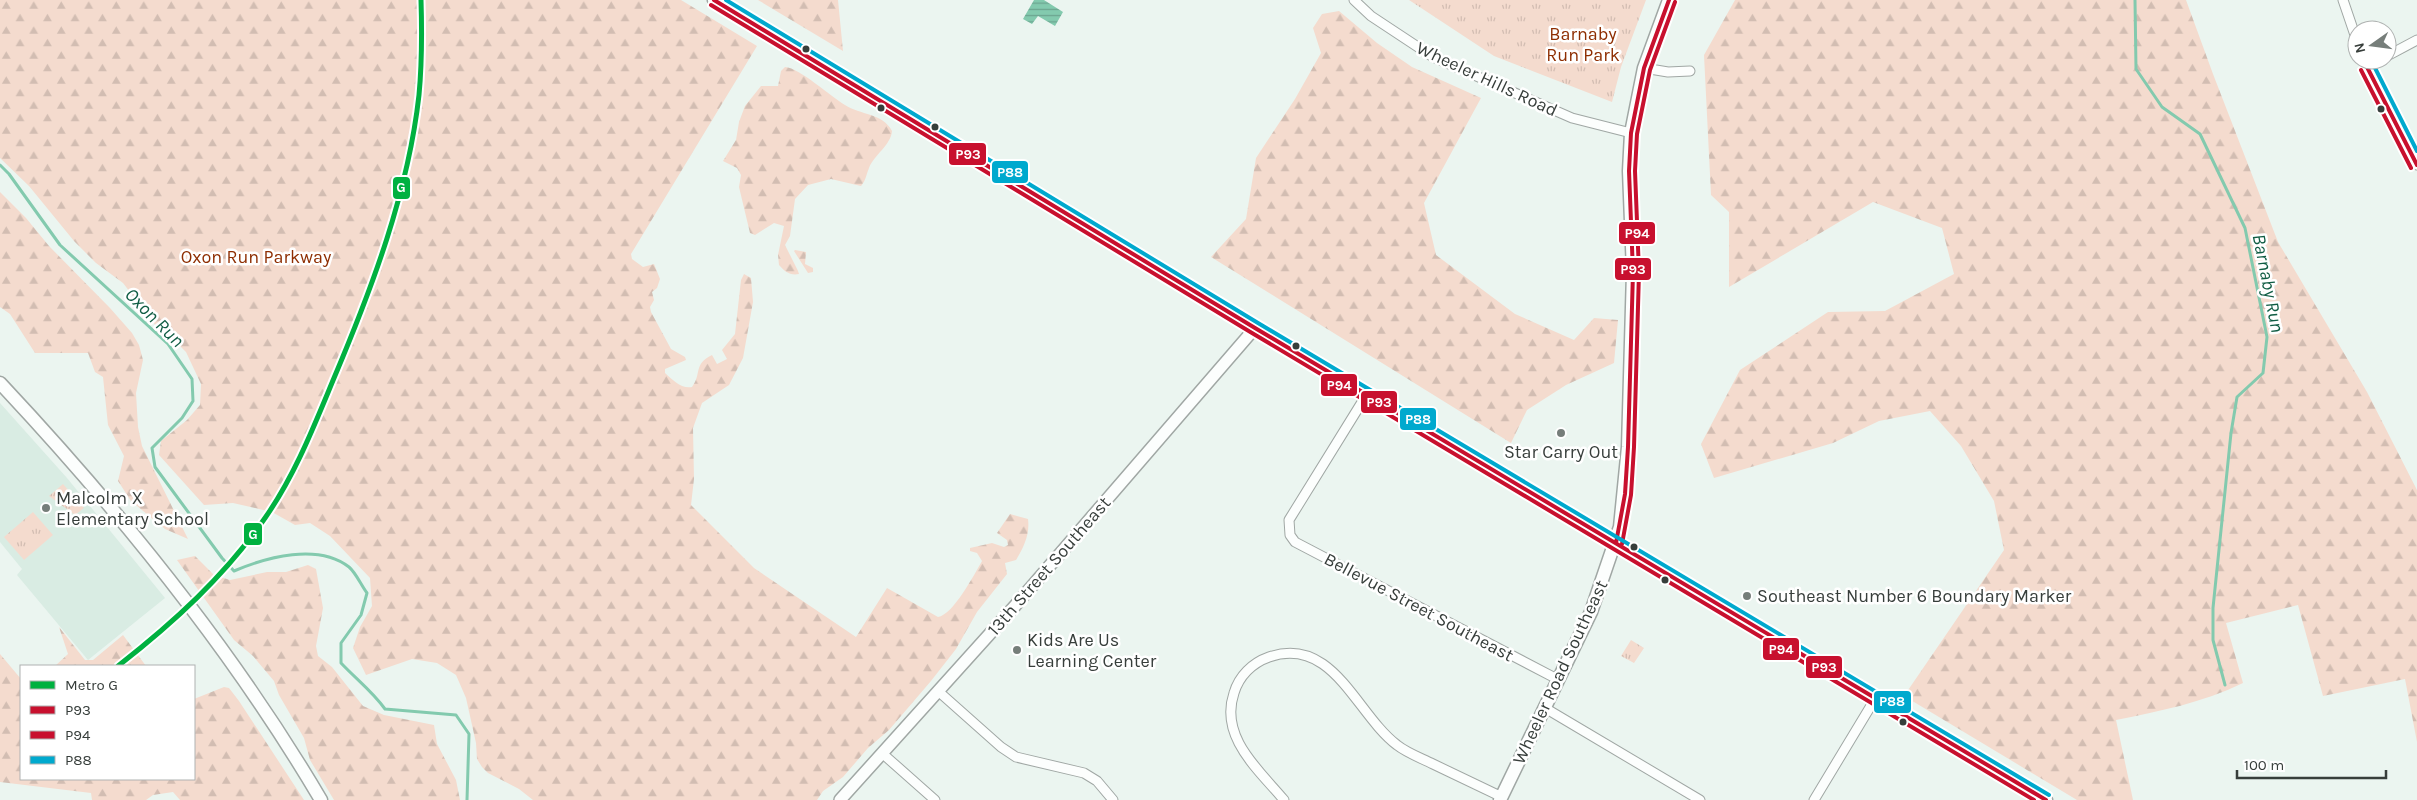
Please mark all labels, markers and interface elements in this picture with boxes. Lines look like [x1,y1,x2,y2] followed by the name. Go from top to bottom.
[2347,20,2397,70] north arrow
[1546,23,1620,66] park label: Barnaby Run Park
[1413,37,1561,121] street label: Wheeler Hills Road
[2350,41,2369,55] text: N
[801,44,811,54] unlabelled marker
[876,103,886,113] unlabelled marker
[2376,104,2386,114] unlabelled marker
[930,122,940,132] unlabelled marker
[948,142,987,166] line badge: P93
[955,146,981,163] text: P93
[991,160,1029,184] line badge: P88
[997,164,1023,181] text: P88
[392,176,411,200] line badge: G
[396,179,406,196] text: G
[1618,221,1656,245] line badge: P94
[1625,225,1650,242] text: P94
[2248,232,2288,334] water label: Barnaby Run
[181,246,332,268] park label: Oxon Run Parkway
[1614,257,1652,281] line badge: P93
[1620,261,1646,278] text: P93
[120,284,188,352] water label: Oxon Run
[1291,341,1301,351] unlabelled marker
[1320,373,1358,397] line badge: P94
[1327,377,1352,394] text: P94
[1360,390,1398,414] line badge: P93
[1366,394,1392,411] text: P93
[1399,407,1437,431] line badge: P88
[1405,411,1431,428] text: P88
[1555,427,1567,439] marker: Star Carry Out
[1504,441,1618,463] place label: Star Carry Out
[56,487,209,530] place label: Malcolm X Elementary School
[983,492,1115,640] street label: 13th Street Southeast
[40,502,52,514] marker: Malcolm X Elementary School
[243,522,263,546] line badge: G
[248,526,258,543] text: G
[1629,542,1639,552] unlabelled marker
[1320,548,1518,666] street label: Bellevue Street Southeast
[1660,575,1670,585] unlabelled marker
[1508,576,1613,768] street label: Wheeler Road Southeast
[1757,585,2072,607] place label: Southeast Number 6 Boundary Marker
[1741,590,1753,602] marker: Southeast Number 6 Boundary Marker
[1027,629,1157,672] place label: Kids Are Us Learning Center
[1762,637,1800,661] line badge: P94
[1769,641,1794,658] text: P94
[1011,644,1023,656] marker: Kids Are Us Learning Center
[1805,655,1843,679] line badge: P93
[1811,659,1837,676] text: P93
[20,665,195,780] legend
[65,676,118,694] text: Metro G
[1873,690,1912,714] line badge: P88
[1879,693,1905,710] text: P88
[65,701,91,719] text: P93
[1898,717,1908,727] unlabelled marker
[65,726,91,744] text: P94
[2237,748,2386,780] scale bar
[65,751,92,769] text: P88
[2244,756,2284,774] text: 100 m

